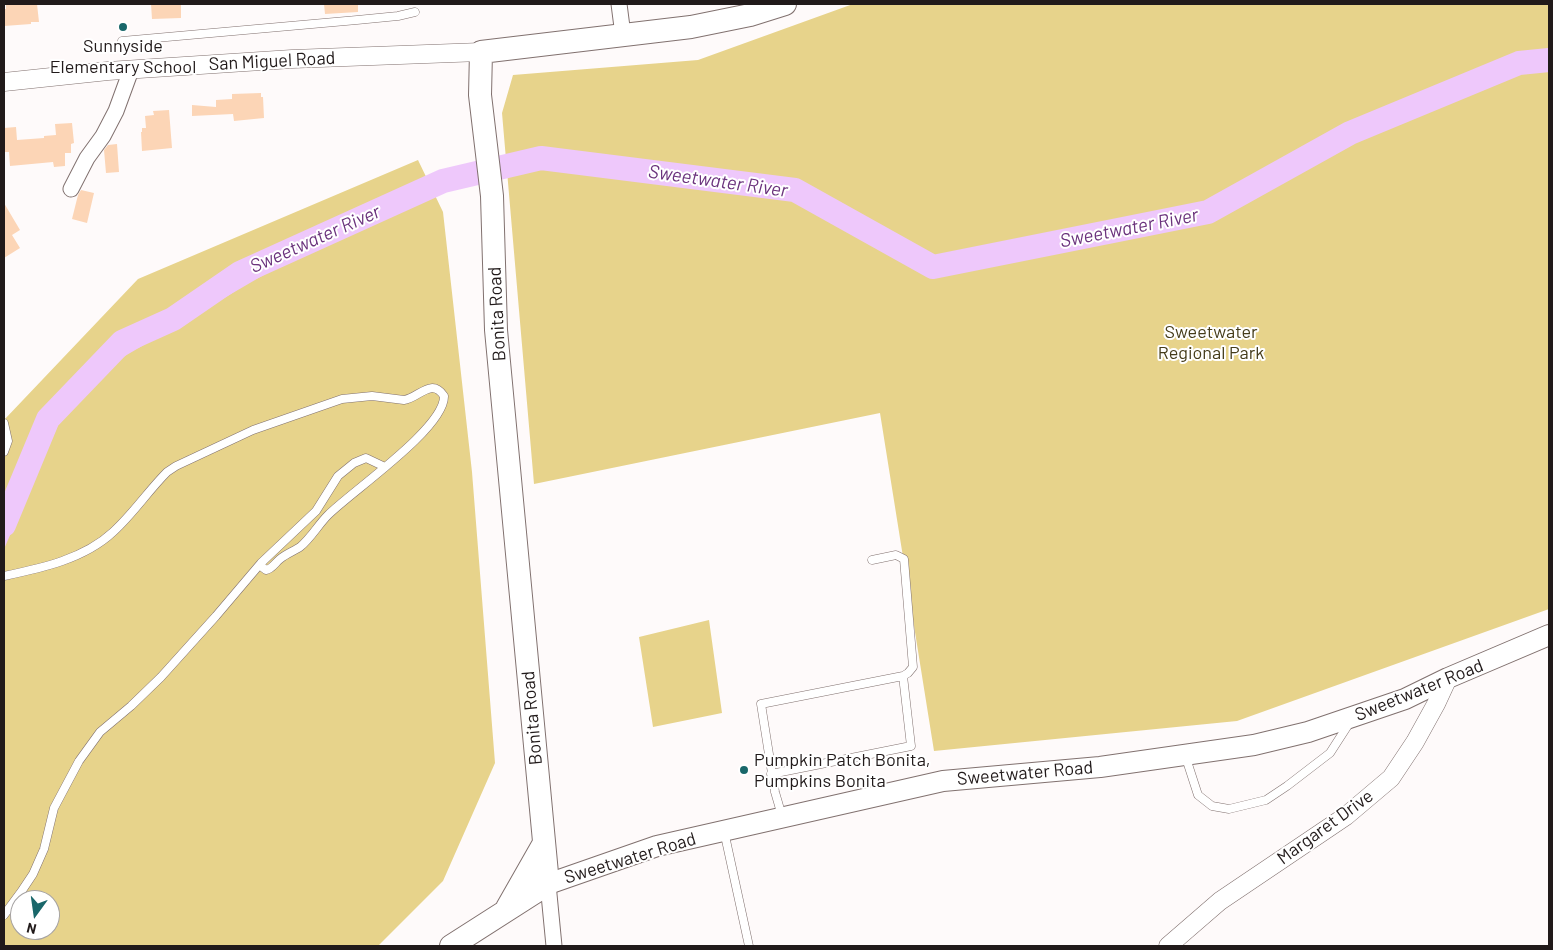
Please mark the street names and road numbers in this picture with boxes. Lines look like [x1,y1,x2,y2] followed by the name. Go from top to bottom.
[208,47,336,75] street label: San Miguel Road
[484,266,510,362] street label: Bonita Road
[1352,654,1486,726] street label: Sweetwater Road
[517,670,547,766] street label: Bonita Road
[956,756,1094,790] street label: Sweetwater Road
[1273,785,1377,869] street label: Margaret Drive
[562,828,698,888] street label: Sweetwater Road

